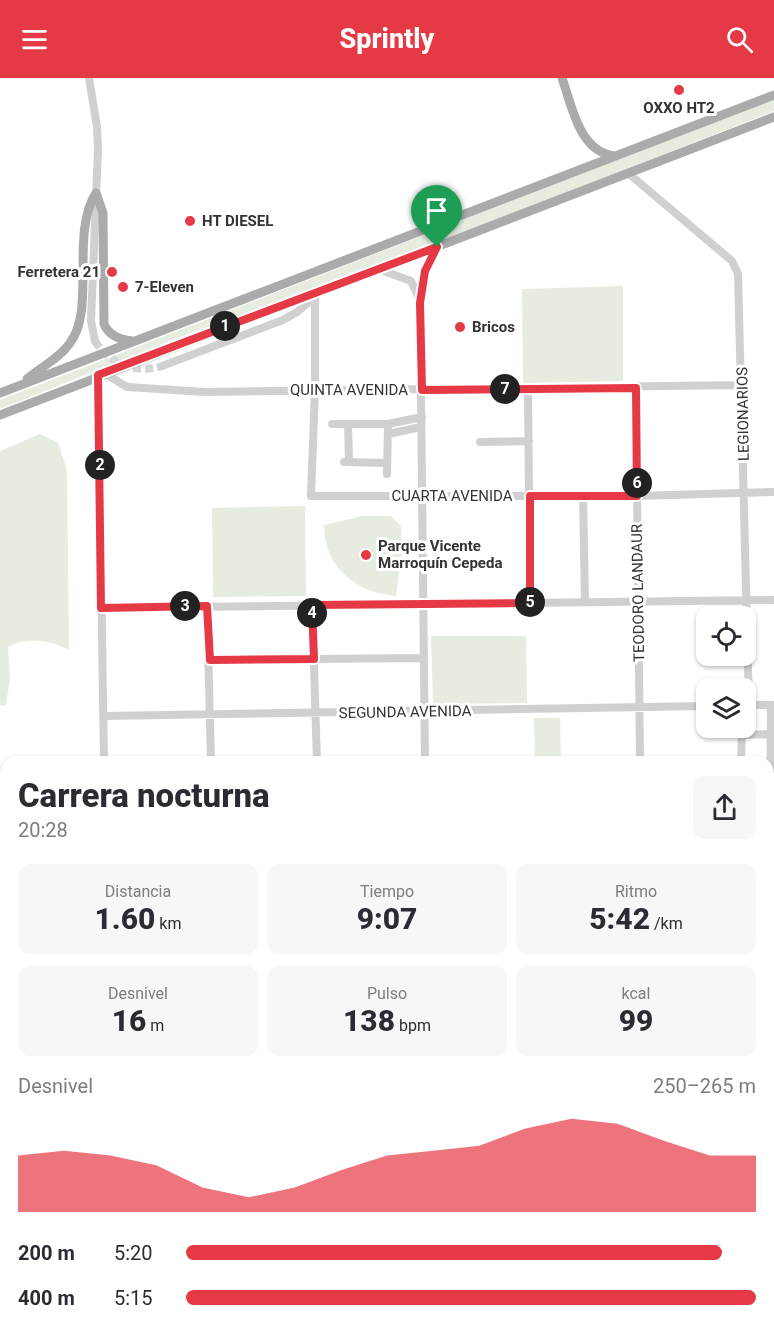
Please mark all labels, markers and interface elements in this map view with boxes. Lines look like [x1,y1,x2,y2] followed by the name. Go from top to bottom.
[18,23,51,56] icon: menu
[340,23,434,55] text: Sprintly
[723,23,756,56] icon: search
[672,83,686,97] marker: OXXO HT2
[643,99,715,117] place label: OXXO HT2
[411,185,462,247] pin
[420,194,453,227] icon: arrive
[202,212,273,230] place label: HT DIESEL
[183,214,197,228] marker: HT DIESEL
[17,263,100,281] place label: Ferretera 21
[105,265,119,279] marker: Ferretera 21
[135,278,194,296] place label: 7-Eleven
[116,280,130,294] marker: 7-Eleven
[210,311,240,341] pin: 1
[220,316,230,335] text: 1
[472,318,515,336] place label: Bricos
[453,320,467,334] marker: Bricos
[733,367,753,461] street label: LEGIONARIOS
[490,374,520,404] pin: 7
[500,379,510,398] text: 7
[290,381,408,399] street label: QUINTA AVENIDA
[85,450,115,480] pin: 2
[95,455,105,474] text: 2
[622,468,652,498] pin: 6
[632,473,642,492] text: 6
[391,487,513,505] street label: CUARTA AVENIDA
[628,524,648,662] street label: TEODORO LANDAUR
[378,537,502,572] place label: Parque Vicente Marroquín Cepeda
[359,548,373,562] marker: Parque Vicente Marroquín Cepeda
[515,587,545,617] pin: 5
[170,591,200,621] pin: 3
[525,592,535,611] text: 5
[180,596,190,615] text: 3
[297,598,327,628] pin: 4
[307,603,317,622] text: 4
[696,606,756,738] map controls
[696,606,756,666] button: locate
[696,678,756,738] button: layers
[338,702,472,722] street label: SEGUNDA AVENIDA
[18,776,270,815] text: Carrera nocturna
[693,776,756,839] button: share
[18,818,68,842] text: 20:28
[105,882,171,901] text: Distancia
[360,882,414,901] text: Tiempo
[615,882,657,901] text: Ritmo
[95,901,155,936] text: 1.60
[357,901,417,936] text: 9:07
[589,901,650,936] text: 5:42
[155,914,181,933] text: km
[650,914,683,933] text: /km
[108,984,168,1003] text: Desnivel
[367,984,407,1003] text: Pulso
[622,984,650,1003] text: kcal
[112,1003,146,1038] text: 16
[343,1003,395,1038] text: 138
[619,1003,653,1038] text: 99
[146,1016,164,1035] text: m
[395,1016,431,1035] text: bpm
[18,1074,93,1098] text: Desnivel
[653,1074,756,1098] text: 250–265 m
[18,1241,75,1265] text: 200 m
[114,1241,153,1265] text: 5:20
[18,1286,75,1310] text: 400 m
[114,1286,153,1310] text: 5:15

